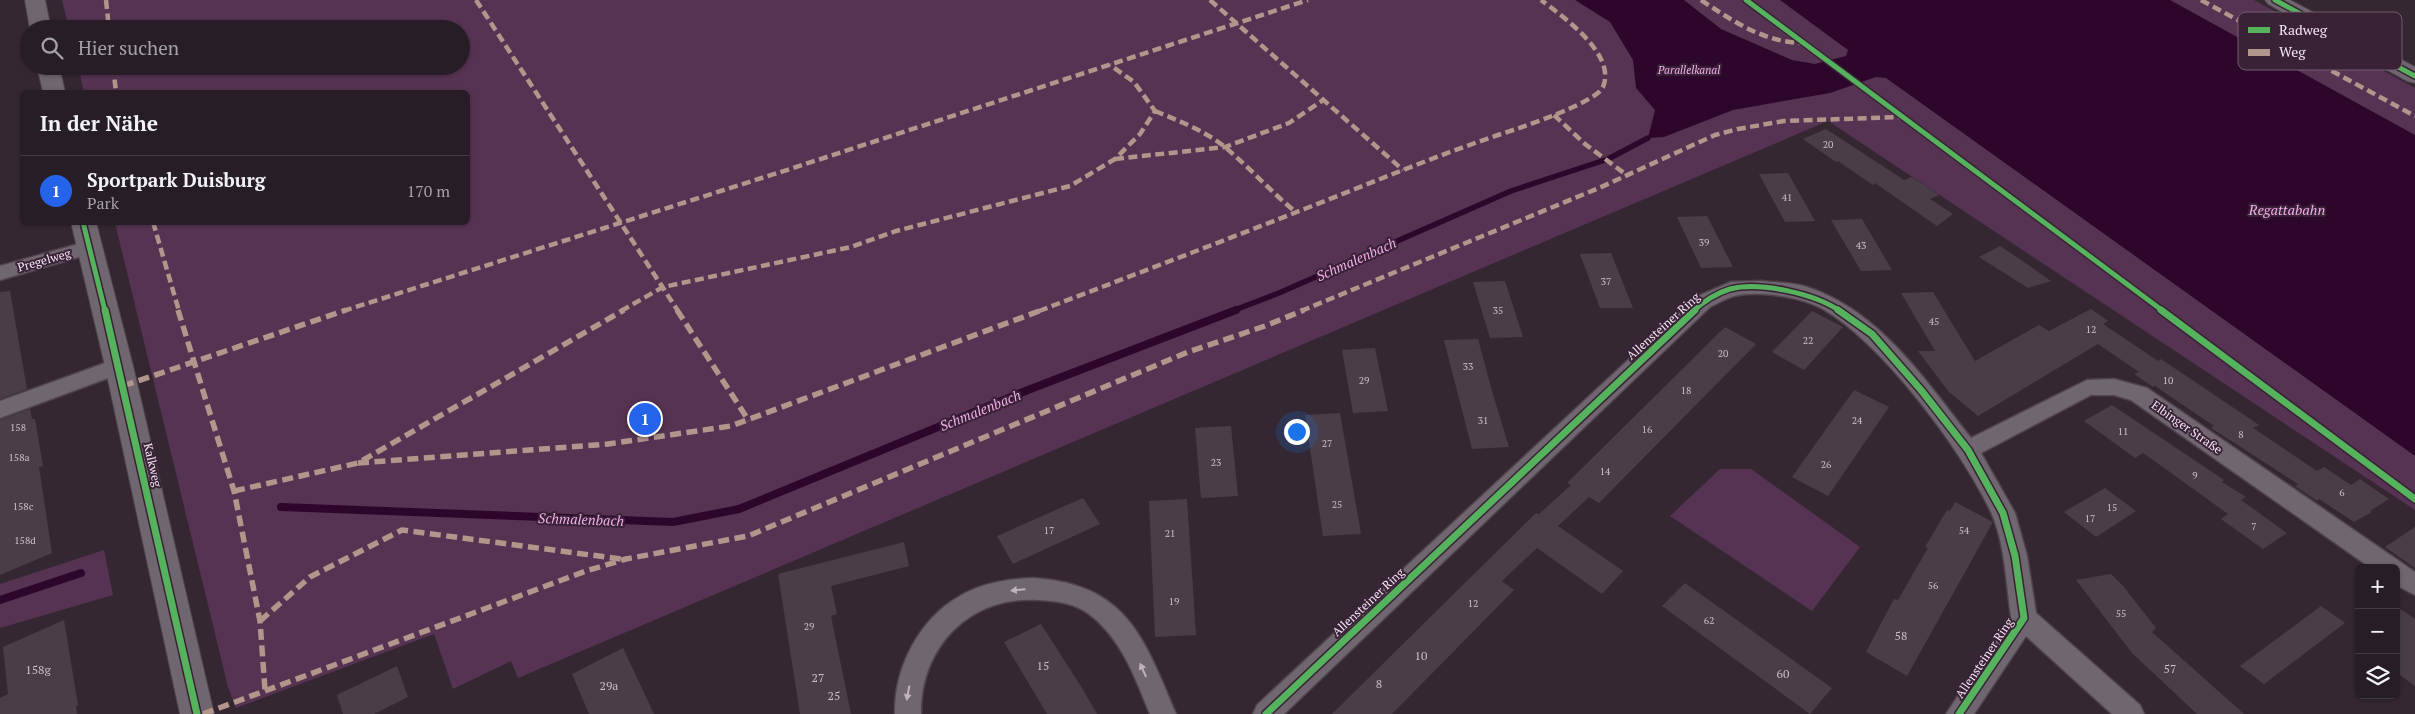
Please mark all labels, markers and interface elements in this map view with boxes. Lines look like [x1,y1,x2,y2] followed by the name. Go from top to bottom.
[2238,12,2402,70] legend
[20,20,470,75] search box
[2279,20,2328,39] text: Radweg
[38,34,66,62] icon: search
[78,35,179,60] text: Hier suchen
[2279,42,2306,61] text: Weg
[1657,63,1720,77] water label: Parallelkanal
[40,109,158,137] text: In der Nähe
[1823,138,1833,151] house number: 20
[87,167,265,192] text: Sportpark Duisburg
[51,180,61,202] text: 1
[407,180,450,202] text: 170 m
[1782,191,1792,204] house number: 41
[87,192,119,214] text: Park
[2248,200,2325,219] water label: Regattabahn
[1313,233,1399,285] water label: Schmalenbach
[1699,236,1709,249] house number: 39
[1856,239,1866,252] house number: 43
[16,245,73,275] street label: Pregelweg
[1601,275,1611,288] house number: 37
[1623,289,1703,363] street label: Allensteiner Ring
[1493,304,1503,317] house number: 35
[1929,315,1939,328] house number: 45
[2086,323,2096,336] house number: 12
[1803,334,1813,347] house number: 22
[1718,347,1728,360] house number: 20
[1463,360,1473,373] house number: 33
[1359,374,1369,387] house number: 29
[2163,374,2173,387] house number: 10
[1681,384,1691,397] house number: 18
[937,385,1023,435] water label: Schmalenbach
[2149,397,2225,457] street label: Elbinger Straße
[629,400,661,438] pin: 1
[1478,414,1488,427] house number: 31
[1852,414,1863,427] house number: 24
[1284,419,1310,445] your location
[10,421,26,434] house number: 158
[1642,423,1653,436] house number: 16
[2118,425,2128,438] house number: 11
[2238,428,2244,441] house number: 8
[1322,437,1332,450] house number: 27
[141,442,165,489] street label: Kalkweg
[8,451,30,464] house number: 158a
[1211,456,1221,469] house number: 23
[1821,458,1832,471] house number: 26
[1600,465,1611,478] house number: 14
[2192,469,2198,482] house number: 9
[2339,486,2345,499] house number: 6
[1332,498,1342,511] house number: 25
[13,500,34,513] house number: 158c
[2107,501,2117,514] house number: 15
[538,508,624,530] water label: Schmalenbach
[2085,512,2095,525] house number: 17
[2251,520,2257,533] house number: 7
[1044,524,1054,537] house number: 17
[1959,524,1970,537] house number: 54
[1165,527,1175,540] house number: 21
[14,534,36,547] house number: 158d
[1329,564,1408,639] street label: Allensteiner Ring
[2355,564,2400,699] map controls
[2355,564,2400,609] button: +
[1928,579,1939,592] house number: 56
[1009,586,1025,594] one-way arrow
[1169,595,1179,608] house number: 19
[1468,597,1478,610] house number: 12
[2116,607,2126,620] house number: 55
[2355,609,2400,654] button: −
[1704,614,1714,627] house number: 62
[1952,615,2017,701] street label: Allensteiner Ring
[804,620,814,633] house number: 29
[1895,628,1907,643] house number: 58
[1415,648,1427,663] house number: 10
[2355,654,2400,699] button: layers
[1037,658,1049,673] house number: 15
[2164,661,2176,676] house number: 57
[25,662,51,677] house number: 158g
[1139,663,1147,677] one-way arrow
[1777,666,1789,681] house number: 60
[812,670,824,685] house number: 27
[1376,676,1382,691] house number: 8
[600,678,618,693] house number: 29a
[904,686,912,702] one-way arrow
[828,688,840,703] house number: 25

